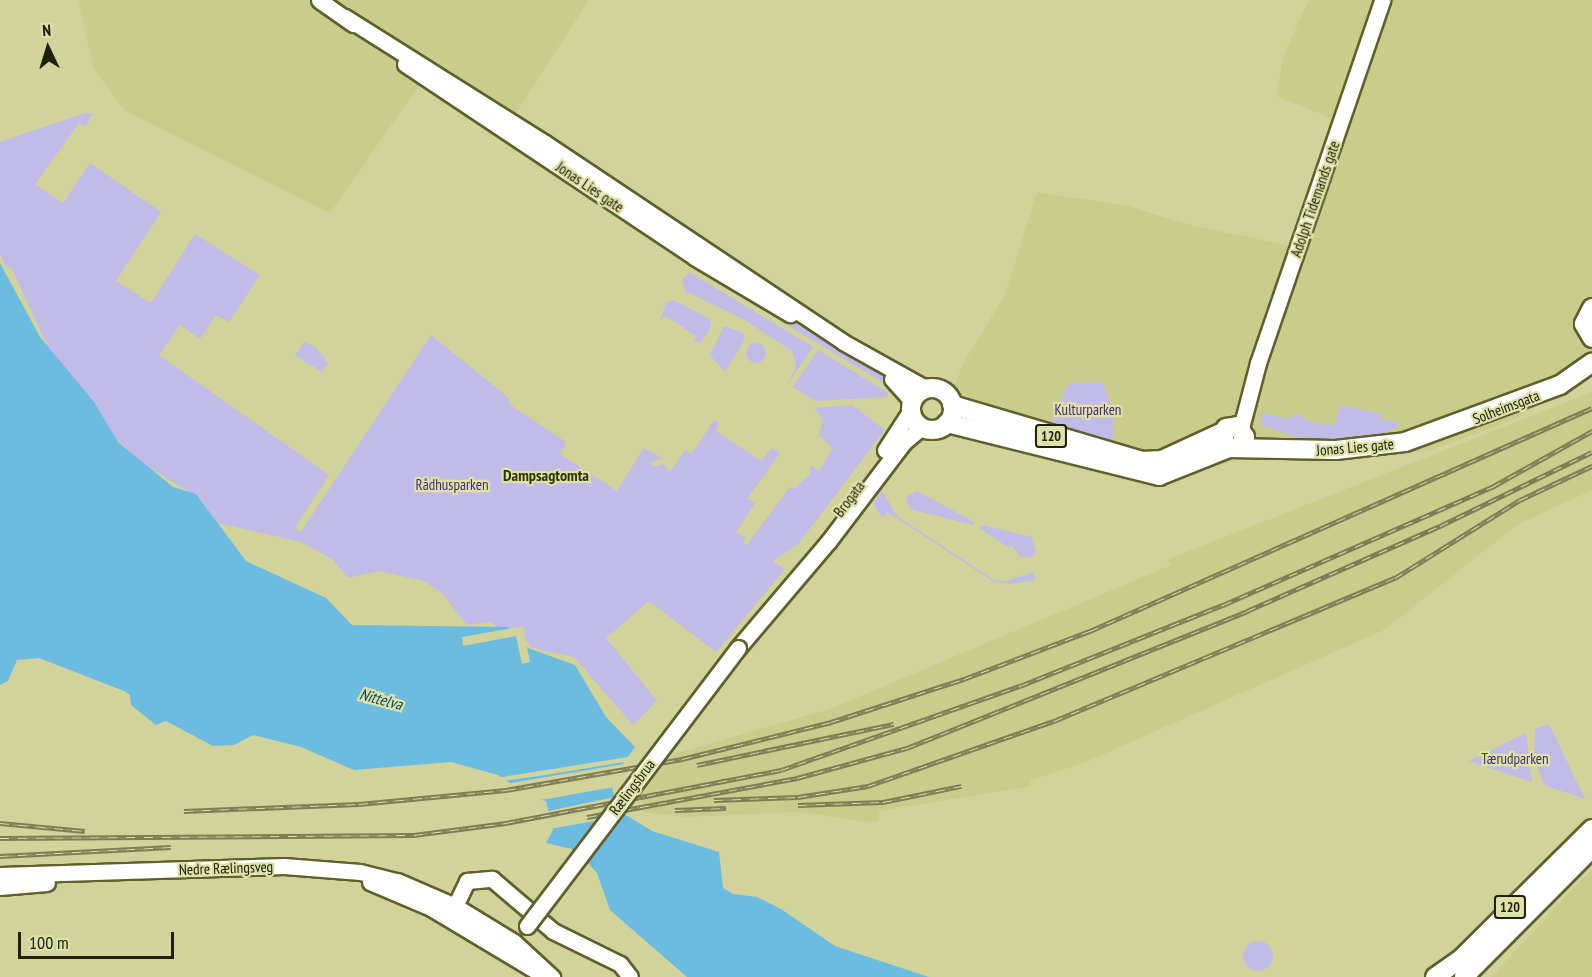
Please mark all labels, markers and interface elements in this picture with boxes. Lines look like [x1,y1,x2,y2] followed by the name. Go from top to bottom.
[18,18,78,78] north arrow
[42,20,52,40] text: N
[1287,138,1343,260] street label: Adolph Tidemands gate
[553,158,627,216] street label: Jonas Lies gate
[1470,386,1542,428] street label: Solheimsgata
[1055,401,1121,419] park label: Kulturparken
[1034,425,1068,447] road number: 120
[1316,435,1394,459] street label: Jonas Lies gate
[503,465,589,485] district label: Dampsagtomta
[416,476,488,494] park label: Rådhusparken
[830,478,868,520] street label: Brogata
[357,684,405,714] water label: Nittelva
[1481,750,1549,768] park label: Tærudparken
[605,756,659,818] street label: Rælingsbrua
[179,857,273,879] street label: Nedre Rælingsveg
[1494,896,1526,918] road number: 120
[21,920,177,958] scale bar
[29,931,69,954] text: 100 m

